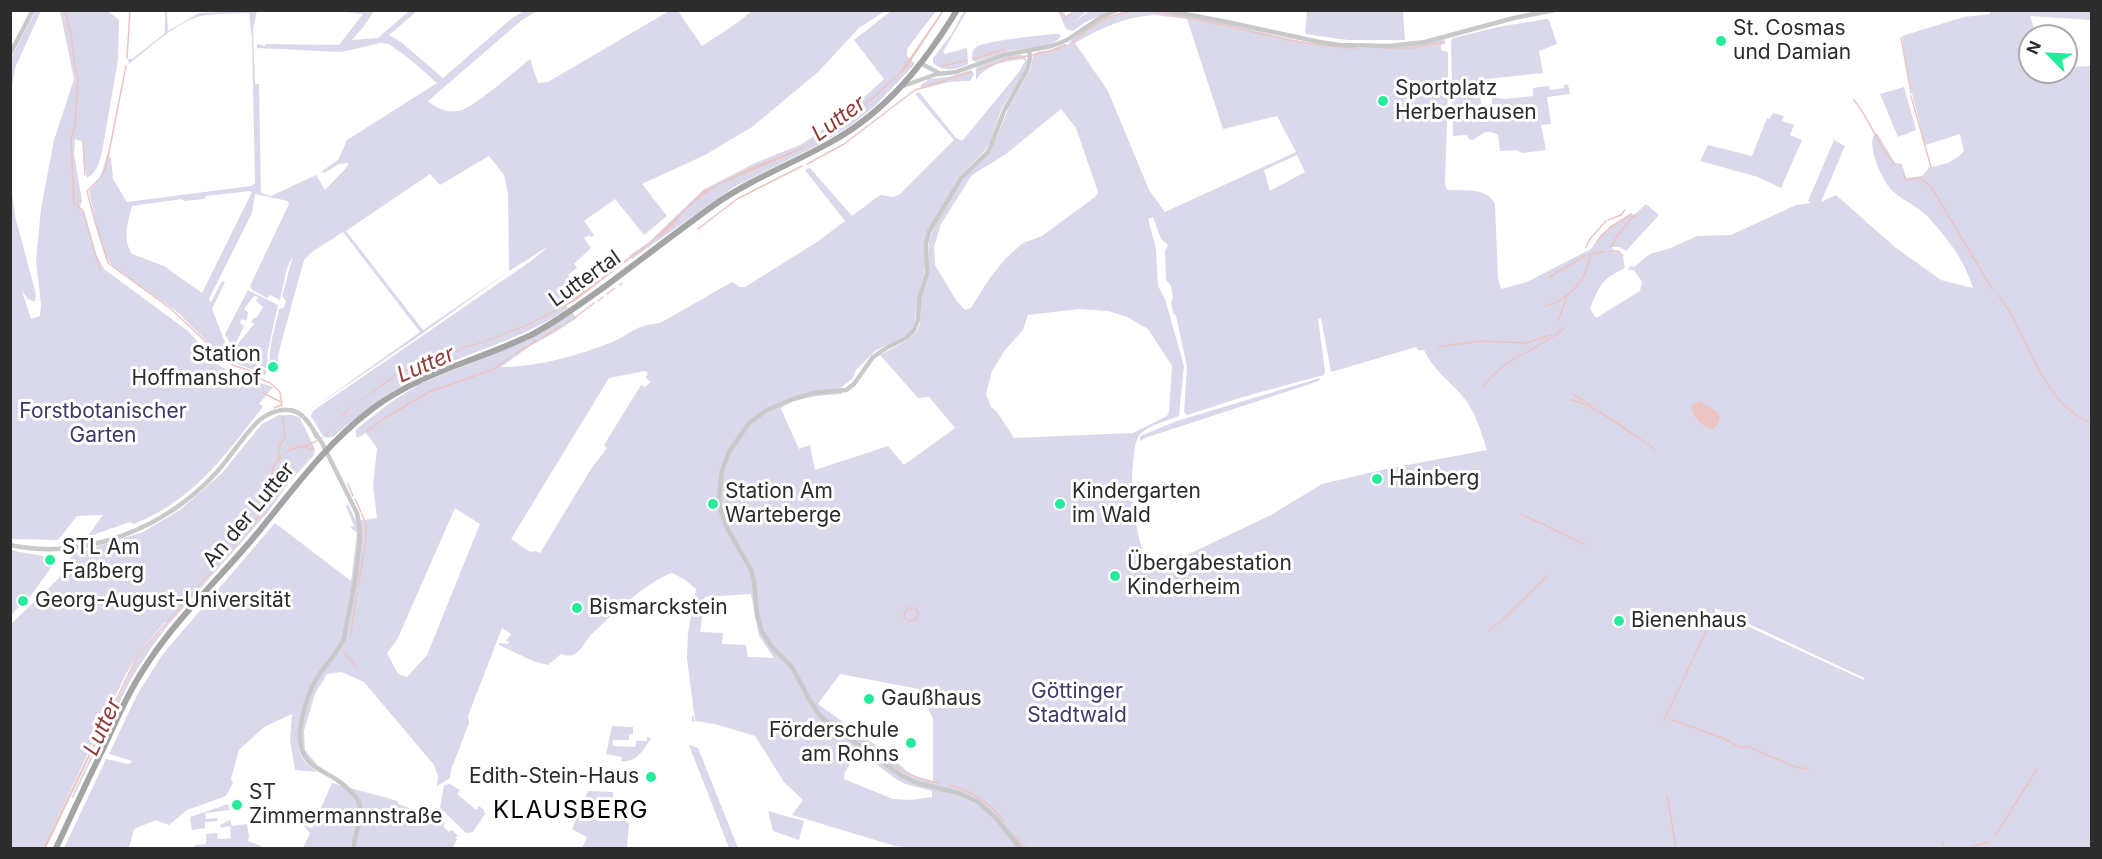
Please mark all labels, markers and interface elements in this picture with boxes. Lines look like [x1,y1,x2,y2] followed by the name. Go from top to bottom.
[1733,16,1851,66] place label: St. Cosmas und Damian
[2018,24,2078,84] north arrow
[1714,34,1728,48] marker: St. Cosmas und Damian
[2022,38,2045,57] text: N
[1395,76,1537,126] place label: Sportplatz Herberhausen
[807,91,871,147] water label: Lutter
[1376,94,1390,108] marker: Sportplatz Herberhausen
[544,245,626,313] street label: Luttertal
[393,341,459,389] water label: Lutter
[132,342,261,392] place label: Station Hoffmanshof
[266,360,280,374] marker: Station Hoffmanshof
[19,399,187,449] park label: Forstbotanischer Garten
[198,457,300,573] street label: An der Lutter
[1389,466,1479,492] place label: Hainberg
[1370,472,1384,486] marker: Hainberg
[725,479,841,529] place label: Station Am Warteberge
[1072,479,1201,529] place label: Kindergarten im Wald
[706,497,720,511] marker: Station Am Warteberge
[1053,497,1067,511] marker: Kindergarten im Wald
[62,535,144,585] place label: STL Am Faßberg
[1127,551,1292,601] place label: Übergabestation Kinderheim
[43,553,57,567] marker: STL Am Faßberg
[1108,569,1122,583] marker: Übergabestation Kinderheim
[35,588,291,614] place label: Georg-August-Universität
[16,594,30,608] marker: Georg-August-Universität
[589,595,728,621] place label: Bismarckstein
[570,601,584,615] marker: Bismarckstein
[1631,608,1747,634] place label: Bienenhaus
[1612,614,1626,628] marker: Bienenhaus
[1027,679,1127,729] park label: Göttinger Stadtwald
[881,686,982,712] place label: Gaußhaus
[862,692,876,706] marker: Gaußhaus
[78,694,128,760] water label: Lutter
[769,718,899,768] place label: Förderschule am Rohns
[904,736,918,750] marker: Förderschule am Rohns
[469,764,639,790] place label: Edith-Stein-Haus
[644,770,658,784] marker: Edith-Stein-Haus
[249,780,442,830] place label: ST Zimmermannstraße
[493,797,649,825] district label: KLAUSBERG
[230,798,244,812] marker: ST Zimmermannstraße

